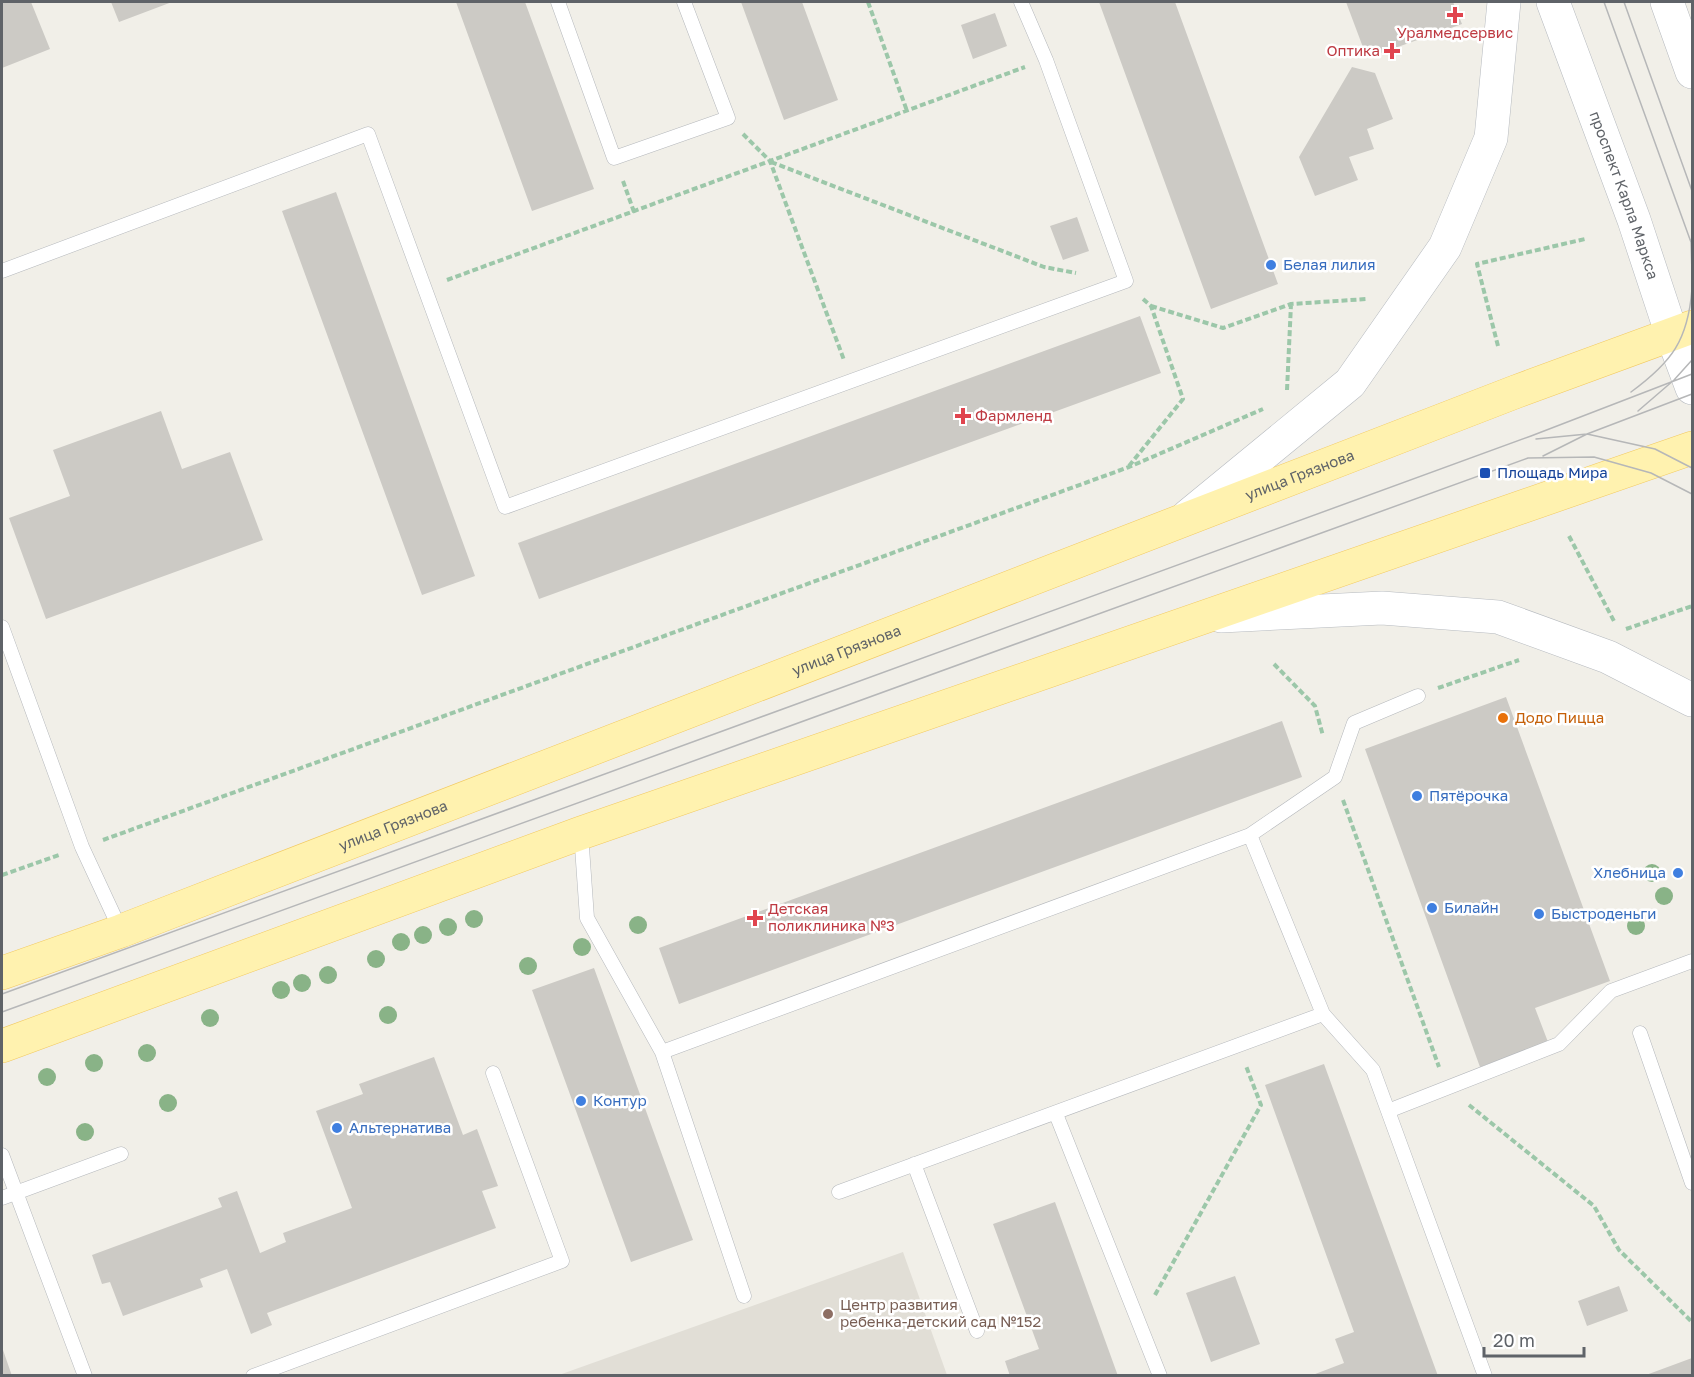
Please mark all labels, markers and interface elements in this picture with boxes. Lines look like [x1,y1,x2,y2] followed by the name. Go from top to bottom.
[1448,8,1462,22] marker: Уралмедсервис
[1397,23,1513,41] place label: Уралмедсервис
[1326,41,1380,59] place label: Оптика
[1385,44,1399,58] marker: Оптика
[1586,108,1663,282] street label: проспект Карла Маркса
[1283,255,1375,273] place label: Белая лилия
[1264,258,1278,272] marker: Белая лилия
[975,406,1052,424] place label: Фармленд
[956,409,970,423] marker: Фармленд
[1242,445,1356,503] street label: улица Грязнова
[1497,463,1608,481] place label: Площадь Мира
[1478,466,1492,480] marker: Площадь Мира
[789,620,903,679] street label: улица Грязнова
[1515,708,1604,726] place label: Додо Пицца
[1496,711,1510,725] marker: Додо Пицца
[1429,786,1508,804] place label: Пятёрочка
[1410,789,1424,803] marker: Пятёрочка
[336,796,450,854] street label: улица Грязнова
[1593,863,1666,881] place label: Хлебница
[1671,866,1685,880] marker: Хлебница
[1444,898,1499,916] place label: Билайн
[768,899,895,934] place label: Детская поликлиника №3
[1425,901,1439,915] marker: Билайн
[1551,904,1656,922] place label: Быстроденьги
[1532,907,1546,921] marker: Быстроденьги
[746,909,764,927] marker: Детская поликлиника №3
[593,1091,647,1109] place label: Контур
[574,1094,588,1108] marker: Контур
[349,1118,451,1136] place label: Альтернатива
[330,1121,344,1135] marker: Альтернатива
[840,1295,1041,1330] place label: Центр развития ребенка-детский сад №152
[821,1307,835,1321] marker: Центр развития ребенка-детский сад №152
[1484,1320,1584,1358] scale bar
[1493,1329,1535,1351] text: 20 m

